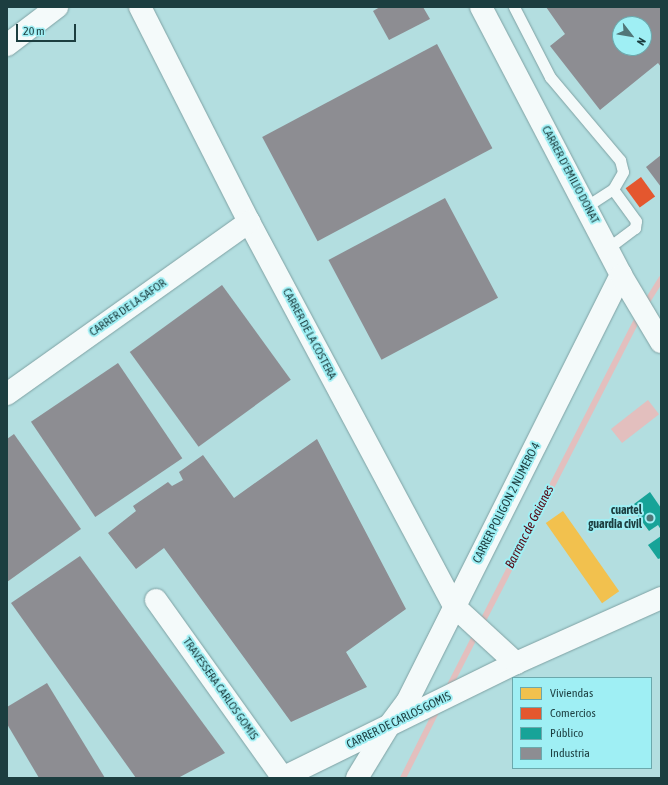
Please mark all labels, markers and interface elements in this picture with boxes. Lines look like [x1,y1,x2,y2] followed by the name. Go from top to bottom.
[18,16,78,42] scale bar
[612,16,652,56] north arrow
[23,24,45,38] text: 20 m
[635,36,648,48] text: N
[538,124,602,226] street label: CARRER D'EMILIO DONAT
[87,276,169,340] street label: CARRER DE LA SAFOR
[279,286,339,382] street label: CARRER DE LA COSTERA
[470,440,544,566] street label: CARRER POLIGON 2 NUMERO 4
[502,483,558,571] water label: Barranc de Gaianes
[588,504,642,532] place label: cuartel guardia civil
[645,513,655,523] marker: cuartel guardia civil
[179,635,261,743] street label: TRAVESSERA CARLOS GOMIS
[512,677,652,769] legend
[550,686,593,700] text: Viviendas
[344,689,454,753] street label: CARRER DE CARLOS GOMIS
[550,706,596,720] text: Comercios
[550,726,583,740] text: Público
[550,746,590,760] text: Industria

